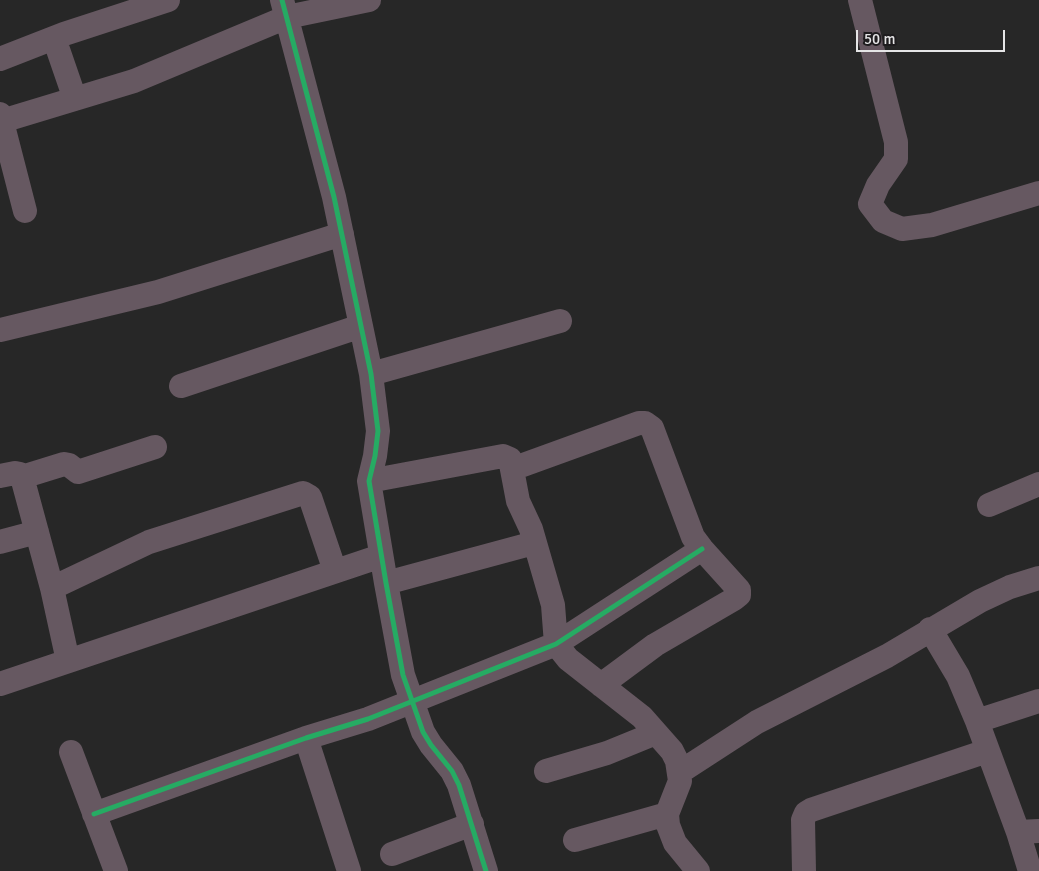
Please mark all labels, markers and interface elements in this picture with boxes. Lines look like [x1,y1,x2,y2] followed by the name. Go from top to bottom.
[859,20,1008,52] scale bar
[864,30,895,48] text: 50 m

